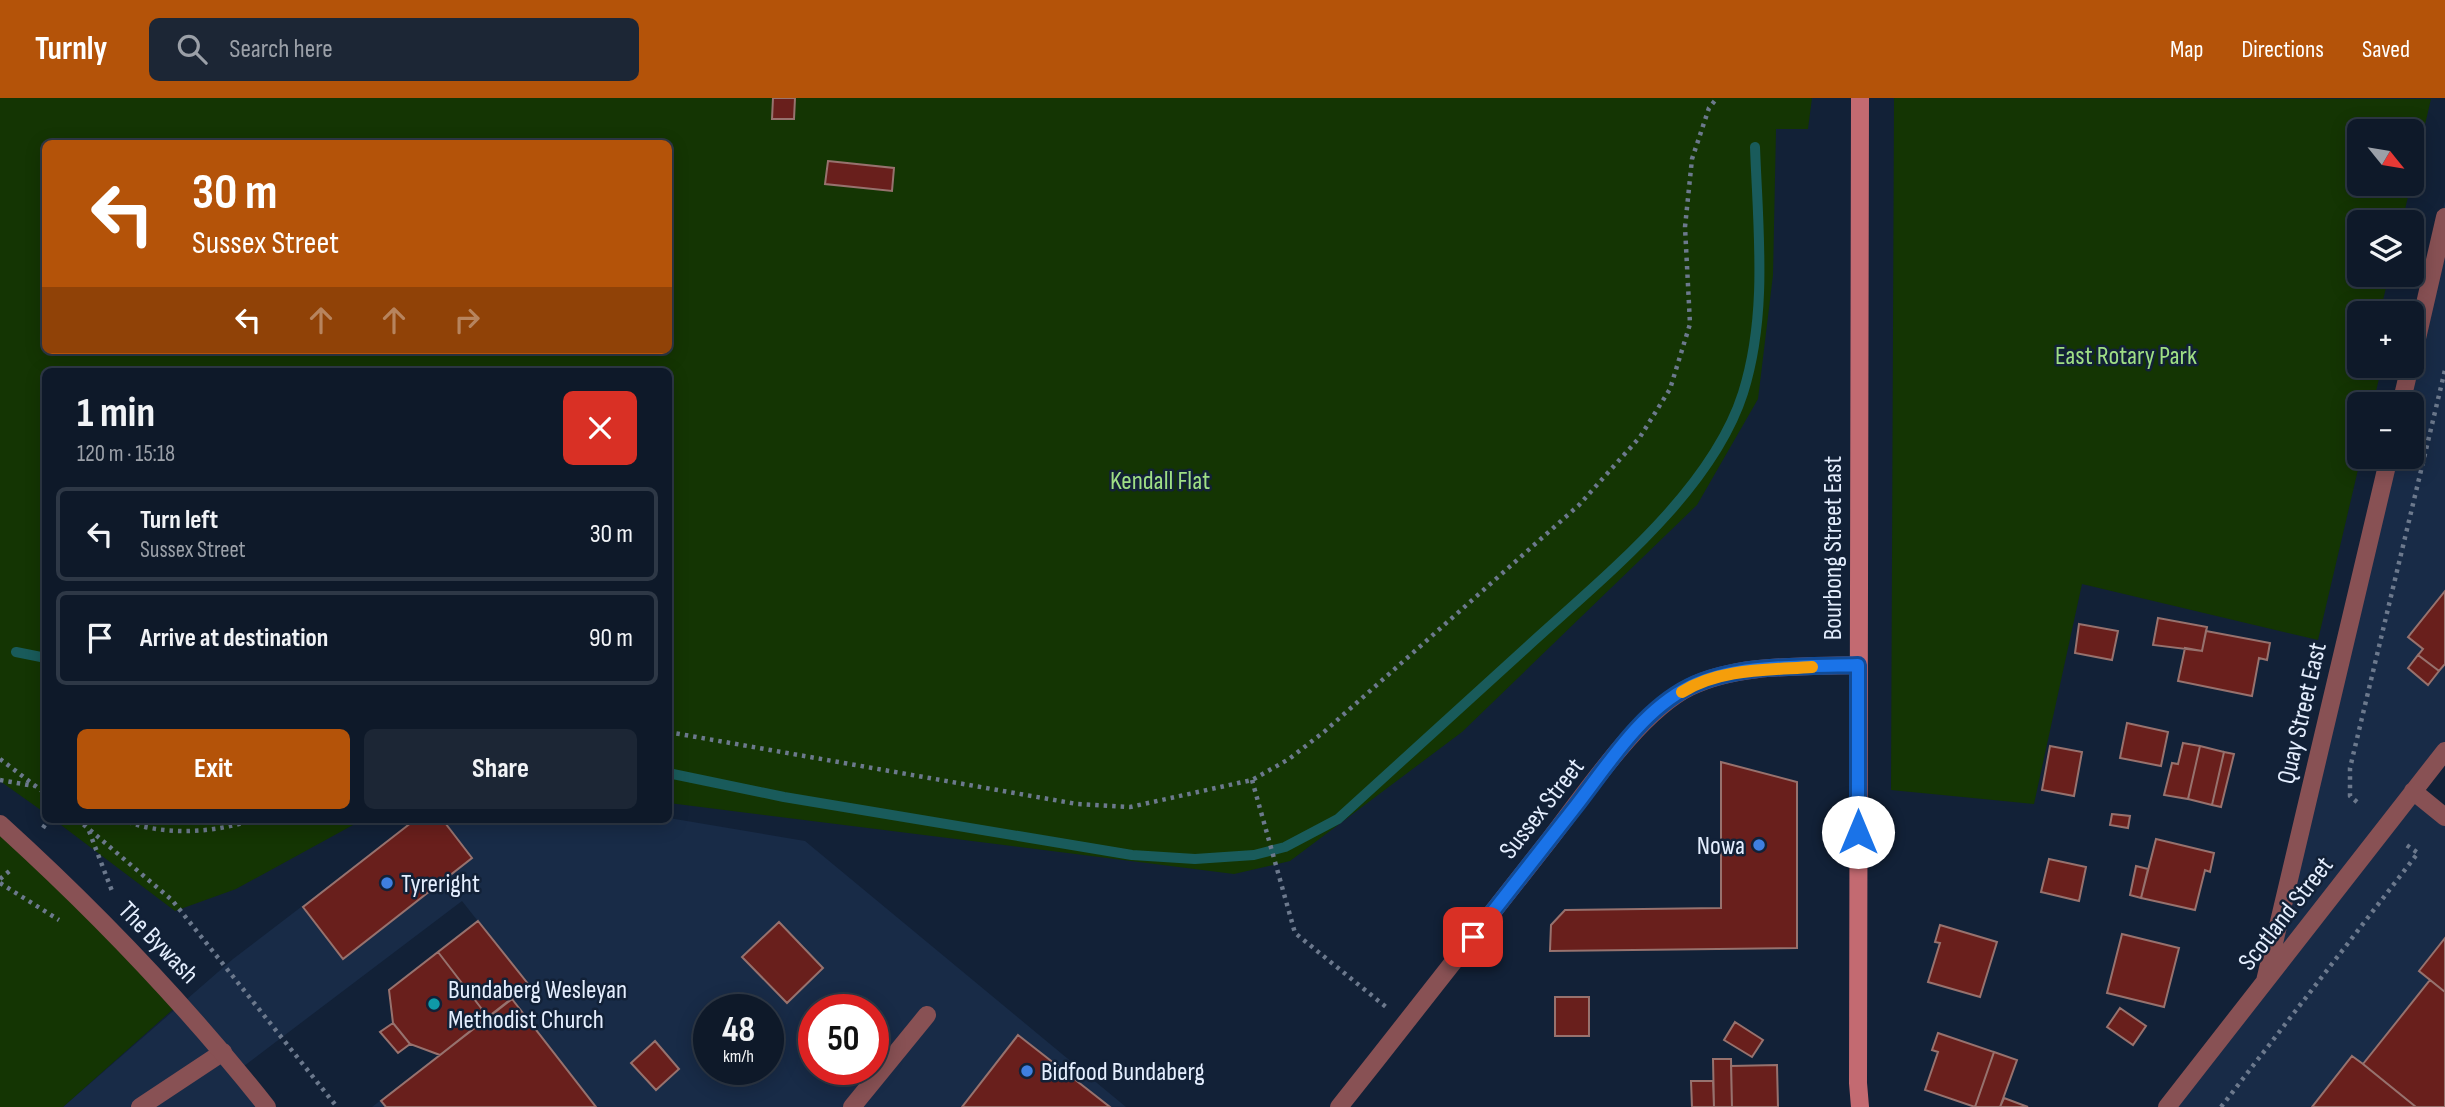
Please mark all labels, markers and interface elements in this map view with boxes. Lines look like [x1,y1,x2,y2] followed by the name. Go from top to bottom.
[149,18,639,81] search box
[35,29,107,69] text: Turnly
[173,30,211,68] icon: search
[229,34,333,65] text: Search here
[2170,35,2203,64] text: Map
[2241,35,2324,64] text: Directions
[2362,35,2410,64] text: Saved
[2347,119,2424,196] north arrow
[2347,119,2424,469] map controls
[192,164,277,223] text: 30 m
[77,168,168,259] icon: left
[2347,210,2424,287] button: layers
[192,224,339,263] text: Sussex Street
[229,301,267,339] icon: left
[302,301,340,339] icon: ahead
[375,301,413,339] icon: ahead
[448,301,486,339] icon: right
[2347,301,2424,378] button: +
[2055,341,2197,372] park label: East Rotary Park
[77,388,155,439] text: 1 min
[563,391,637,465] button: close
[2347,392,2424,469] button: −
[77,440,175,468] text: 120 m · 15:18
[1818,456,1849,640] street label: Bourbong Street East
[1110,466,1210,497] park label: Kendall Flat
[140,505,218,536] text: Turn left
[81,515,119,553] icon: left
[590,519,633,550] text: 30 m
[140,536,246,564] text: Sussex Street
[81,619,119,657] icon: arrive
[140,623,328,654] text: Arrive at destination
[589,623,633,654] text: 90 m
[2271,639,2334,787] street label: Quay Street East
[77,729,350,809] button: Exit
[364,729,637,809] button: Share
[1493,752,1591,866] street label: Sussex Street
[1821,795,1895,869] position arrow
[1697,831,1745,862] place label: Nowa
[1751,837,1767,853] marker: Nowa
[2232,851,2340,977] street label: Scotland Street
[401,869,480,900] place label: Tyreright
[379,875,395,891] marker: Tyreright
[111,896,205,991] street label: The Bywash
[1443,907,1503,967] pin
[1454,918,1492,956] icon: arrive
[448,975,627,1036] place label: Bundaberg Wesleyan Methodist Church
[798,994,889,1085] speed limit sign: 50
[426,996,442,1012] marker: Bundaberg Wesleyan Methodist Church
[722,1009,755,1052] text: 48
[723,1046,754,1067] text: km/h
[1041,1057,1205,1088] place label: Bidfood Bundaberg
[1019,1063,1035,1079] marker: Bidfood Bundaberg

